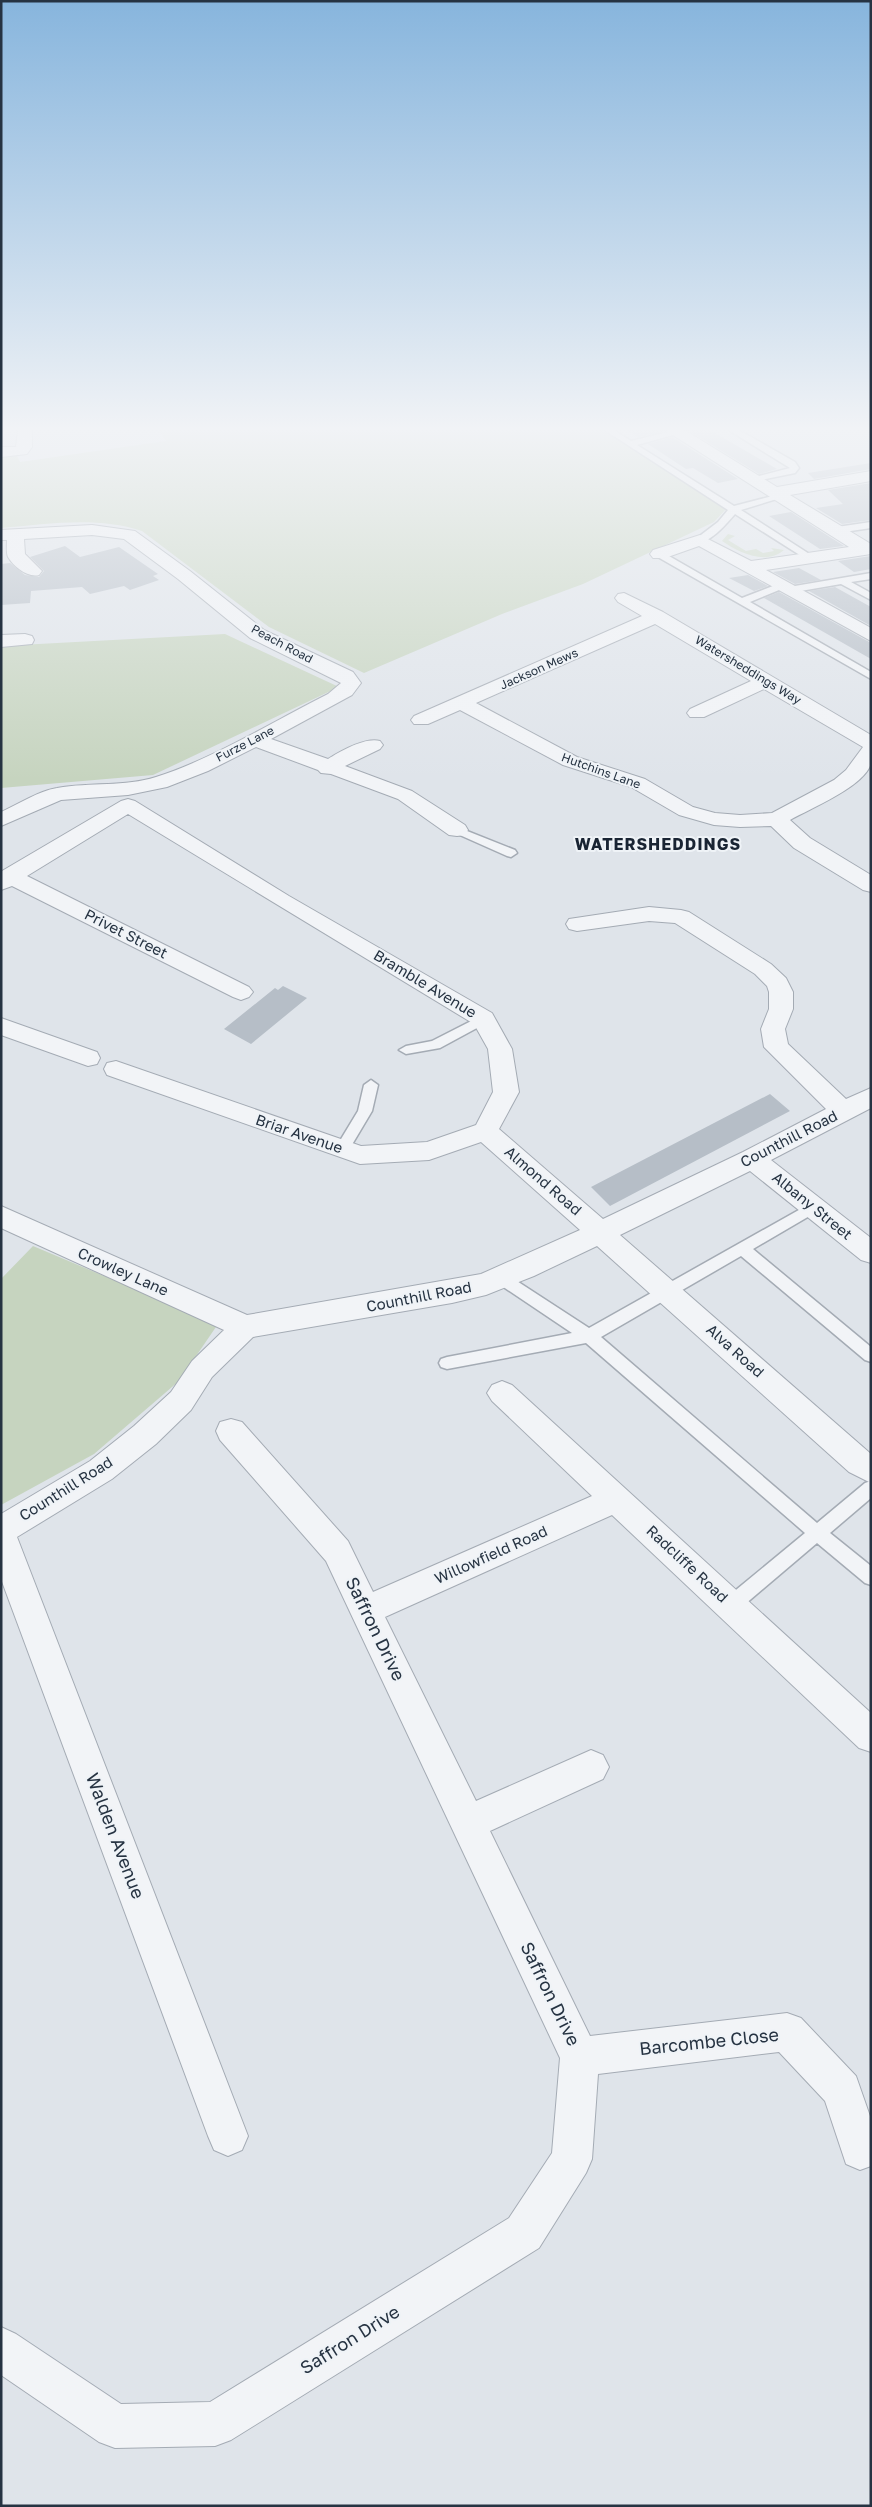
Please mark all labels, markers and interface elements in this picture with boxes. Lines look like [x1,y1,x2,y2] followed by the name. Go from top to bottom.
[249,621,316,666] street label: Peach Road
[692,632,804,707] street label: Watersheddings Way
[497,645,580,692] street label: Jackson Mews
[213,722,276,765] street label: Furze Lane
[560,749,643,792] street label: Hutchins Lane
[575,834,741,854] district label: WATERSHEDDINGS
[82,905,171,962] street label: Privet Street
[371,945,480,1021] street label: Bramble Avenue
[737,1106,840,1170] street label: Counthill Road
[253,1110,346,1156] street label: Briar Avenue
[502,1142,586,1218] street label: Almond Road
[769,1167,856,1243] street label: Albany Street
[75,1243,172,1299] street label: Crowley Lane
[365,1277,473,1315] street label: Counthill Road
[703,1320,768,1381] street label: Alva Road
[15,1452,115,1524] street label: Counthill Road
[431,1521,550,1587] street label: Willowfield Road
[643,1521,732,1606] street label: Radcliffe Road
[341,1573,411,1684] street label: Saffron Drive
[82,1770,150,1902] street label: Walden Avenue
[516,1938,586,2049] street label: Saffron Drive
[638,2023,780,2059] street label: Barcombe Close
[296,2300,403,2378] street label: Saffron Drive

